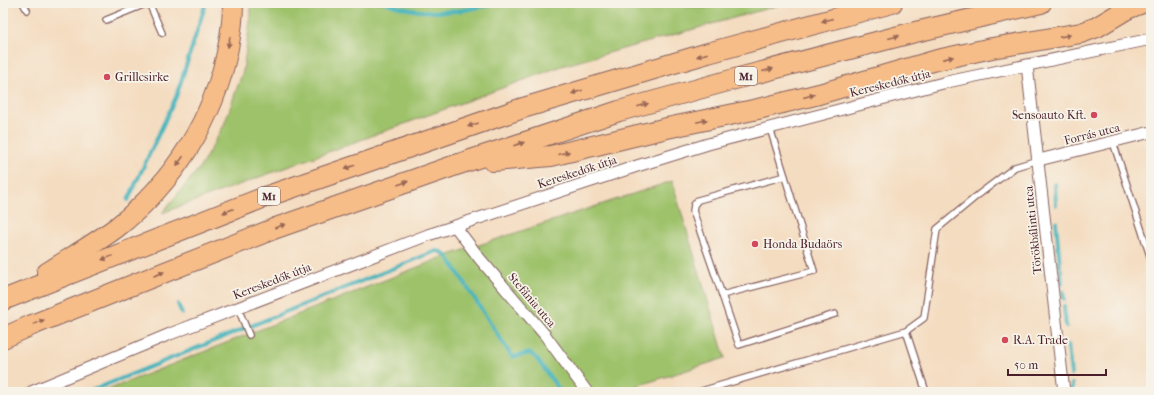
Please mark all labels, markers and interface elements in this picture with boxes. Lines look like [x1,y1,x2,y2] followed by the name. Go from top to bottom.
[821,17,833,23] one-way arrow
[1059,33,1071,39] one-way arrow
[888,34,900,40] one-way arrow
[226,36,232,48] one-way arrow
[695,52,707,58] one-way arrow
[942,55,954,61] one-way arrow
[848,66,932,100] street label: Kereskedők útja
[735,67,757,85] road number: M1
[762,67,775,73] one-way arrow
[115,70,169,84] place label: Grillcsirke
[102,72,112,82] marker: Grillcsirke
[571,89,583,95] one-way arrow
[803,93,815,99] one-way arrow
[637,101,649,107] one-way arrow
[1012,108,1086,122] place label: Sensoauto Kft.
[1089,110,1099,120] marker: Sensoauto Kft.
[695,118,708,124] one-way arrow
[1063,120,1122,148] street label: Forrás utca
[467,122,479,128] one-way arrow
[514,141,526,147] one-way arrow
[558,149,570,155] one-way arrow
[535,152,619,191] street label: Kereskedők útja
[175,155,184,166] one-way arrow
[344,165,356,171] one-way arrow
[397,180,409,186] one-way arrow
[1021,185,1045,275] street label: Törökbálinti utca
[258,187,280,205] road number: M1
[221,209,233,215] one-way arrow
[275,223,287,229] one-way arrow
[763,237,843,251] place label: Honda Budaörs
[750,239,760,249] marker: Honda Budaörs
[100,256,112,262] one-way arrow
[231,259,314,302] street label: Kereskedők útja
[505,270,559,330] street label: Stefánia utca
[154,271,165,277] one-way arrow
[33,319,45,325] one-way arrow
[1013,333,1068,347] place label: R.A. Trade
[1000,335,1010,345] marker: R.A. Trade
[1008,351,1106,377] scale bar
[1014,358,1038,372] text: 50 m

